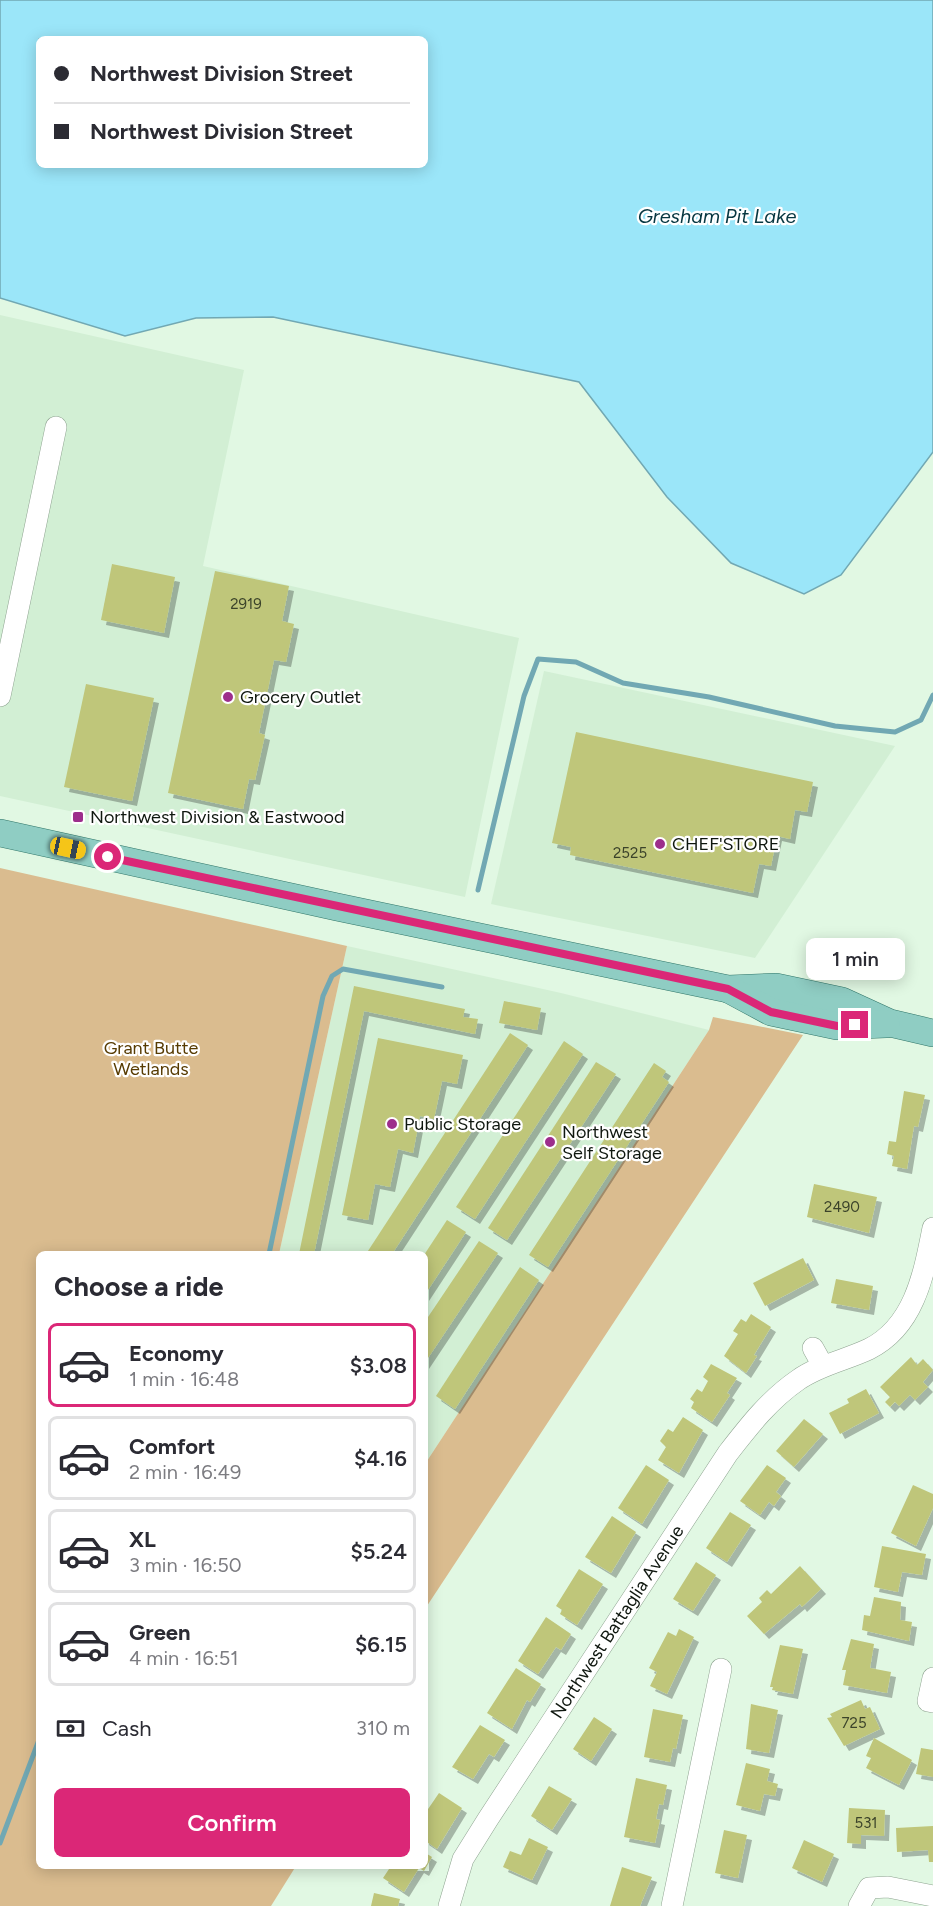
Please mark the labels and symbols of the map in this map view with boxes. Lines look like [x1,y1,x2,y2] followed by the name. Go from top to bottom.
[638,204,796,228] water label: Gresham Pit Lake
[230,595,262,613] house number: 2919
[240,686,361,708] place label: Grocery Outlet
[221,690,235,704] marker: Grocery Outlet
[90,806,345,828] place label: Northwest Division & Eastwood
[71,810,85,824] marker: Northwest Division & Eastwood
[672,833,779,855] place label: CHEF'STORE
[49,835,87,861] car
[653,837,667,851] marker: CHEF'STORE
[94,843,121,870] route start
[613,844,647,862] house number: 2525
[806,938,904,980] callout: 1 min
[841,1011,868,1038] route end
[104,1037,199,1080] park label: Grant Butte Wetlands
[404,1113,521,1135] place label: Public Storage
[385,1117,399,1131] marker: Public Storage
[562,1121,662,1164] place label: Northwest Self Storage
[543,1135,557,1149] marker: Northwest Self Storage
[824,1198,860,1216] house number: 2490
[546,1521,689,1723] street label: Northwest Battaglia Avenue
[841,1714,867,1732] house number: 725
[855,1814,877,1832] house number: 531

